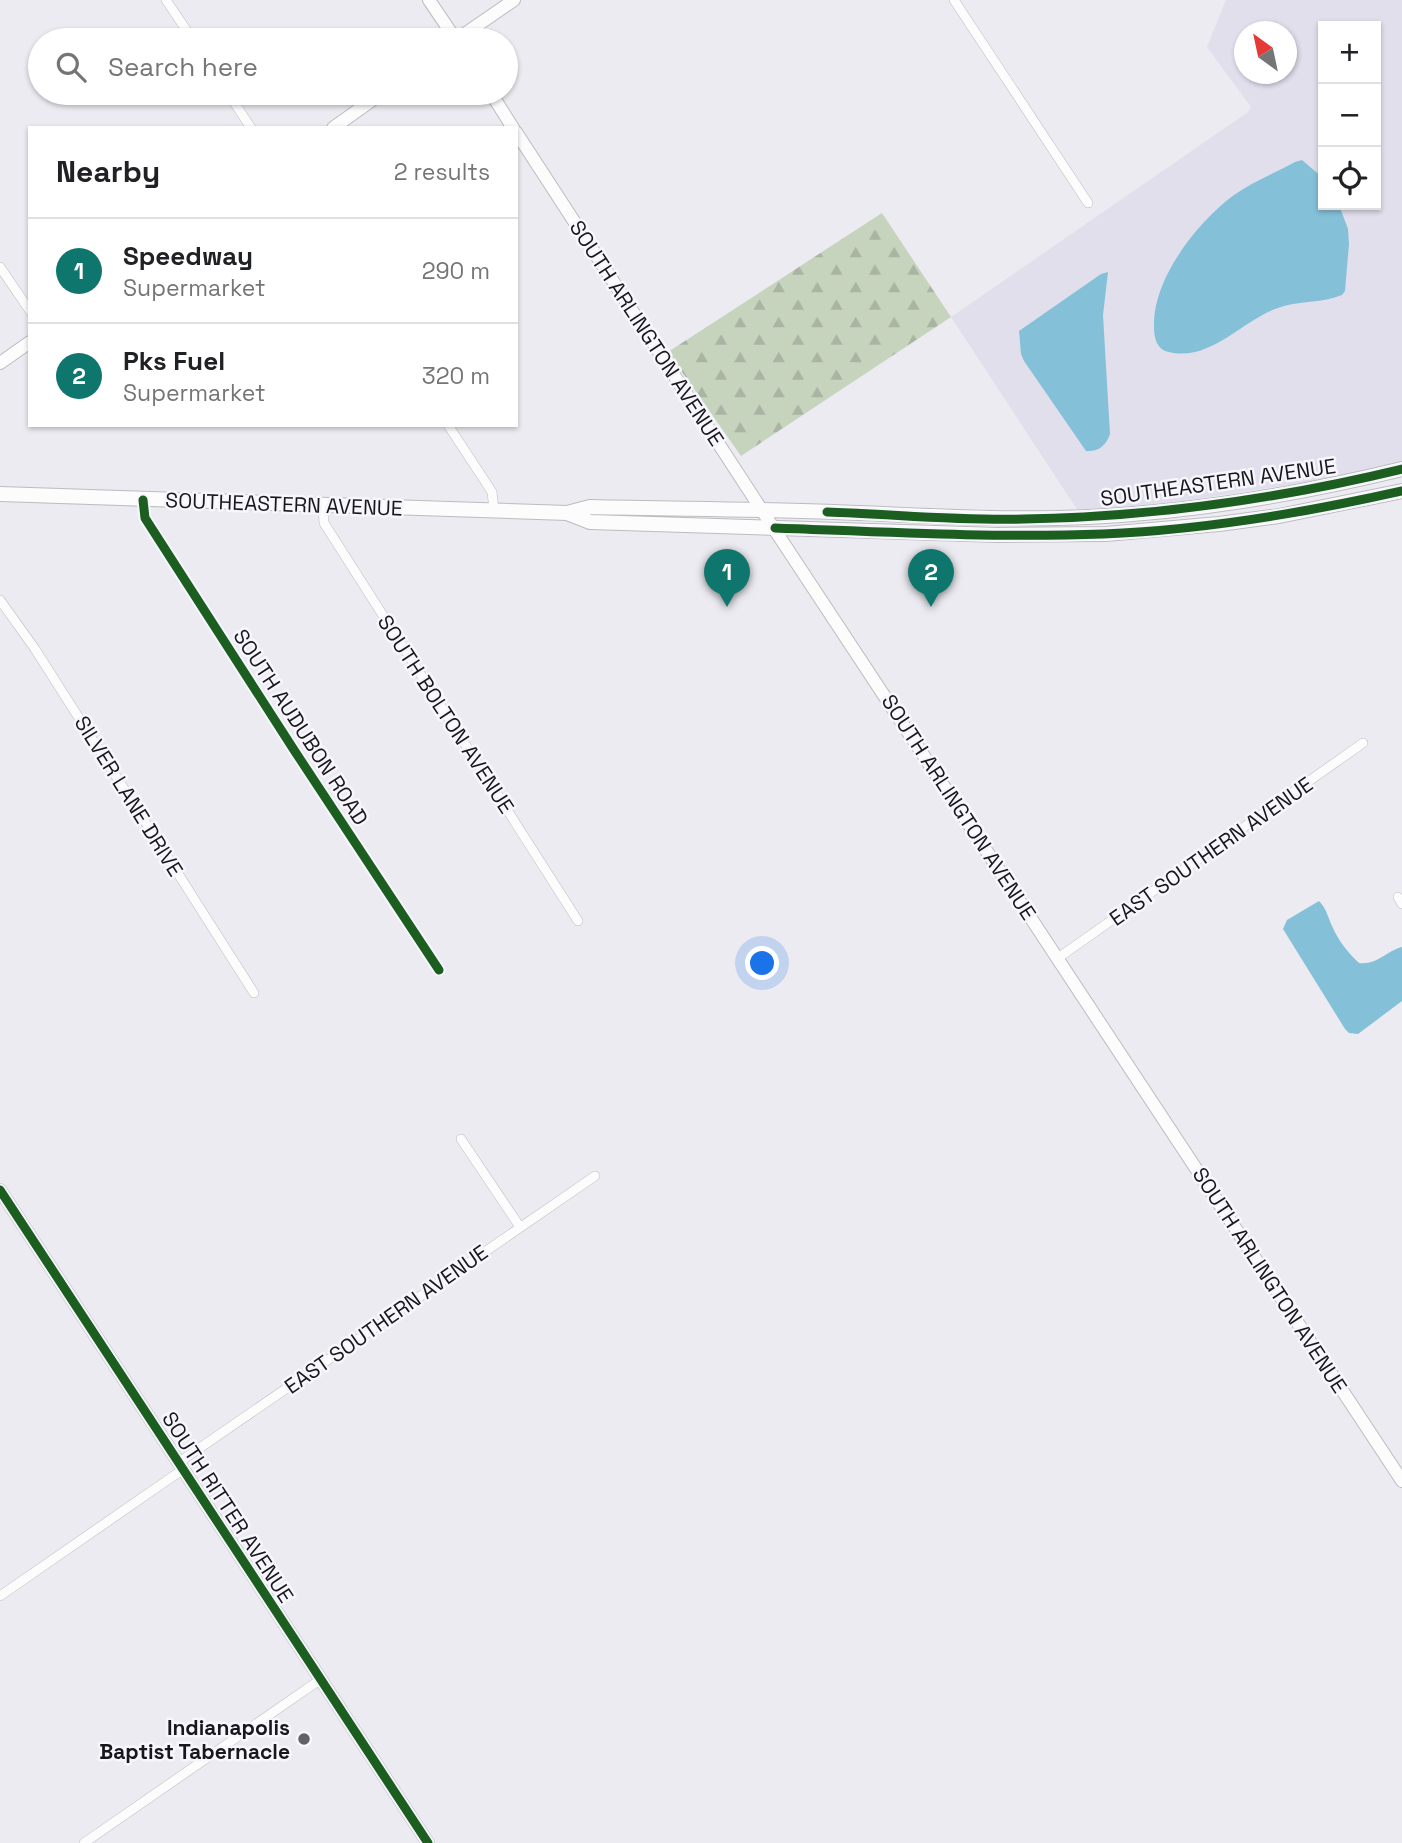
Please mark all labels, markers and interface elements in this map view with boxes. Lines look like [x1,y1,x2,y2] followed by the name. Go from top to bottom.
[1234,21,1297,84] north arrow
[1318,21,1381,210] map controls
[1318,21,1381,84] button: +
[28,28,518,105] search box
[52,48,90,86] icon: search
[108,50,258,84] text: Search here
[1318,84,1381,147] button: −
[1318,147,1381,210] button: locate
[56,152,160,191] text: Nearby
[394,157,490,187] text: 2 results
[564,215,730,451] street label: SOUTH ARLINGTON AVENUE
[123,239,253,273] text: Speedway
[74,256,84,286] text: 1
[422,256,490,286] text: 290 m
[123,273,265,303] text: Supermarket
[123,344,225,378] text: Pks Fuel
[72,361,86,391] text: 2
[422,361,490,391] text: 320 m
[123,378,265,408] text: Supermarket
[1099,452,1337,512] street label: SOUTHEASTERN AVENUE
[165,486,403,522] street label: SOUTHEASTERN AVENUE
[704,549,750,607] pin: 1
[908,549,954,607] pin: 2
[372,610,520,818] street label: SOUTH BOLTON AVENUE
[227,624,375,830] street label: SOUTH AUDUBON ROAD
[876,689,1042,925] street label: SOUTH ARLINGTON AVENUE
[69,711,189,881] street label: SILVER LANE DRIVE
[1104,770,1318,932] street label: EAST SOUTHERN AVENUE
[745,946,779,980] your location
[1187,1162,1353,1398] street label: SOUTH ARLINGTON AVENUE
[279,1238,493,1400] street label: EAST SOUTHERN AVENUE
[156,1406,300,1608] street label: SOUTH RITTER AVENUE
[99,1714,290,1765] place label: Indianapolis Baptist Tabernacle
[296,1731,312,1747] marker: Indianapolis Baptist Tabernacle

